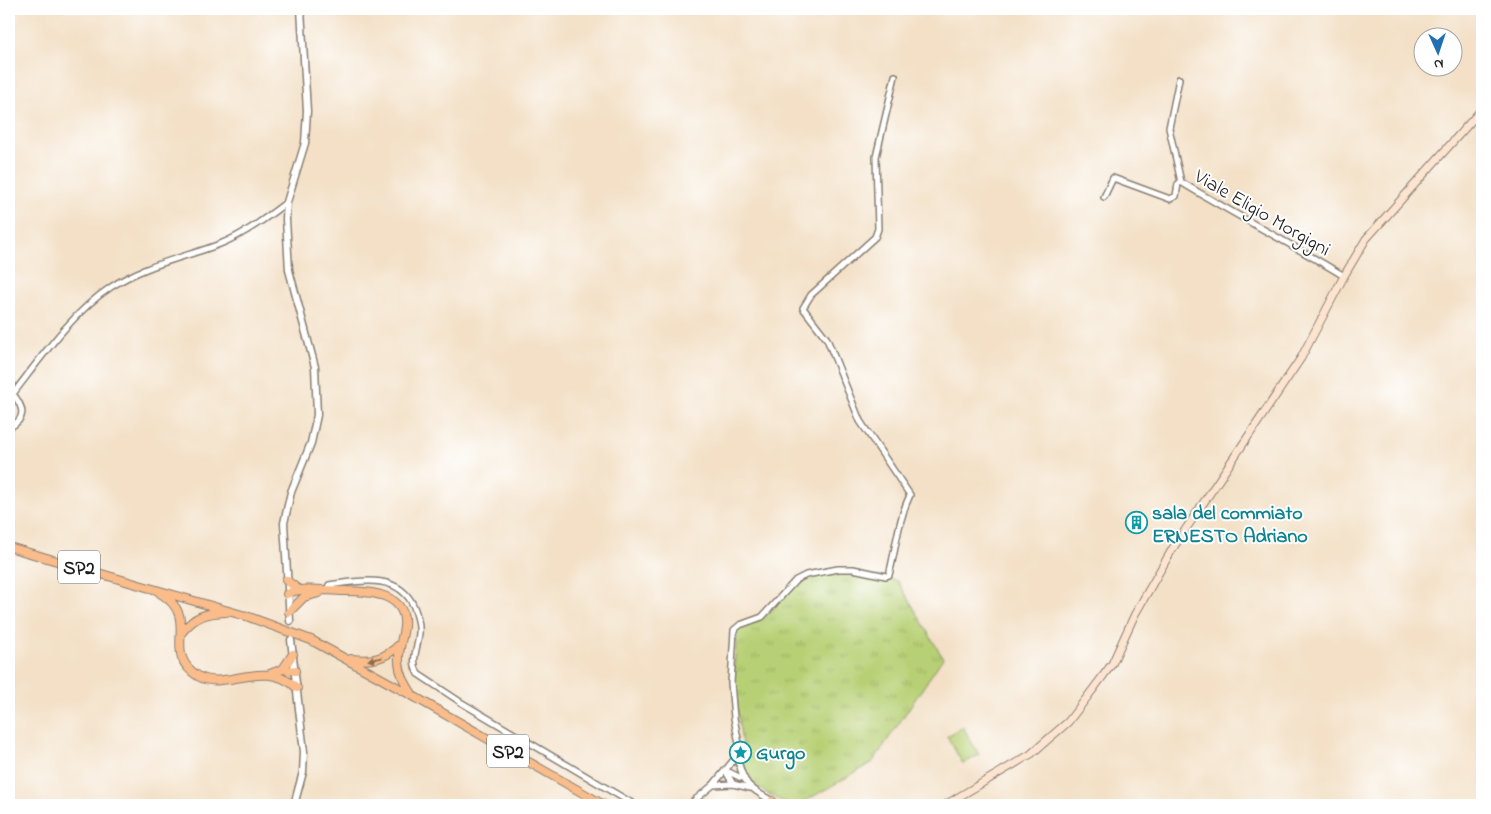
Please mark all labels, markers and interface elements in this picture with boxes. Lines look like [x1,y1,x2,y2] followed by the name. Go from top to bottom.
[1414,28,1464,78] north arrow
[1433,53,1444,74] text: N
[1187,163,1335,266] street label: Viale Eligio Morgigni
[1152,500,1308,552] place label: sala del commiato ERNESTO Adriano
[1124,511,1148,535] building icon: sala del commiato ERNESTO Adriano
[58,550,100,584] road number: SP2
[368,655,383,663] one-way arrow
[487,734,529,768] road number: SP2
[728,740,752,764] place icon: Gurgo
[756,740,806,770] place label: Gurgo

